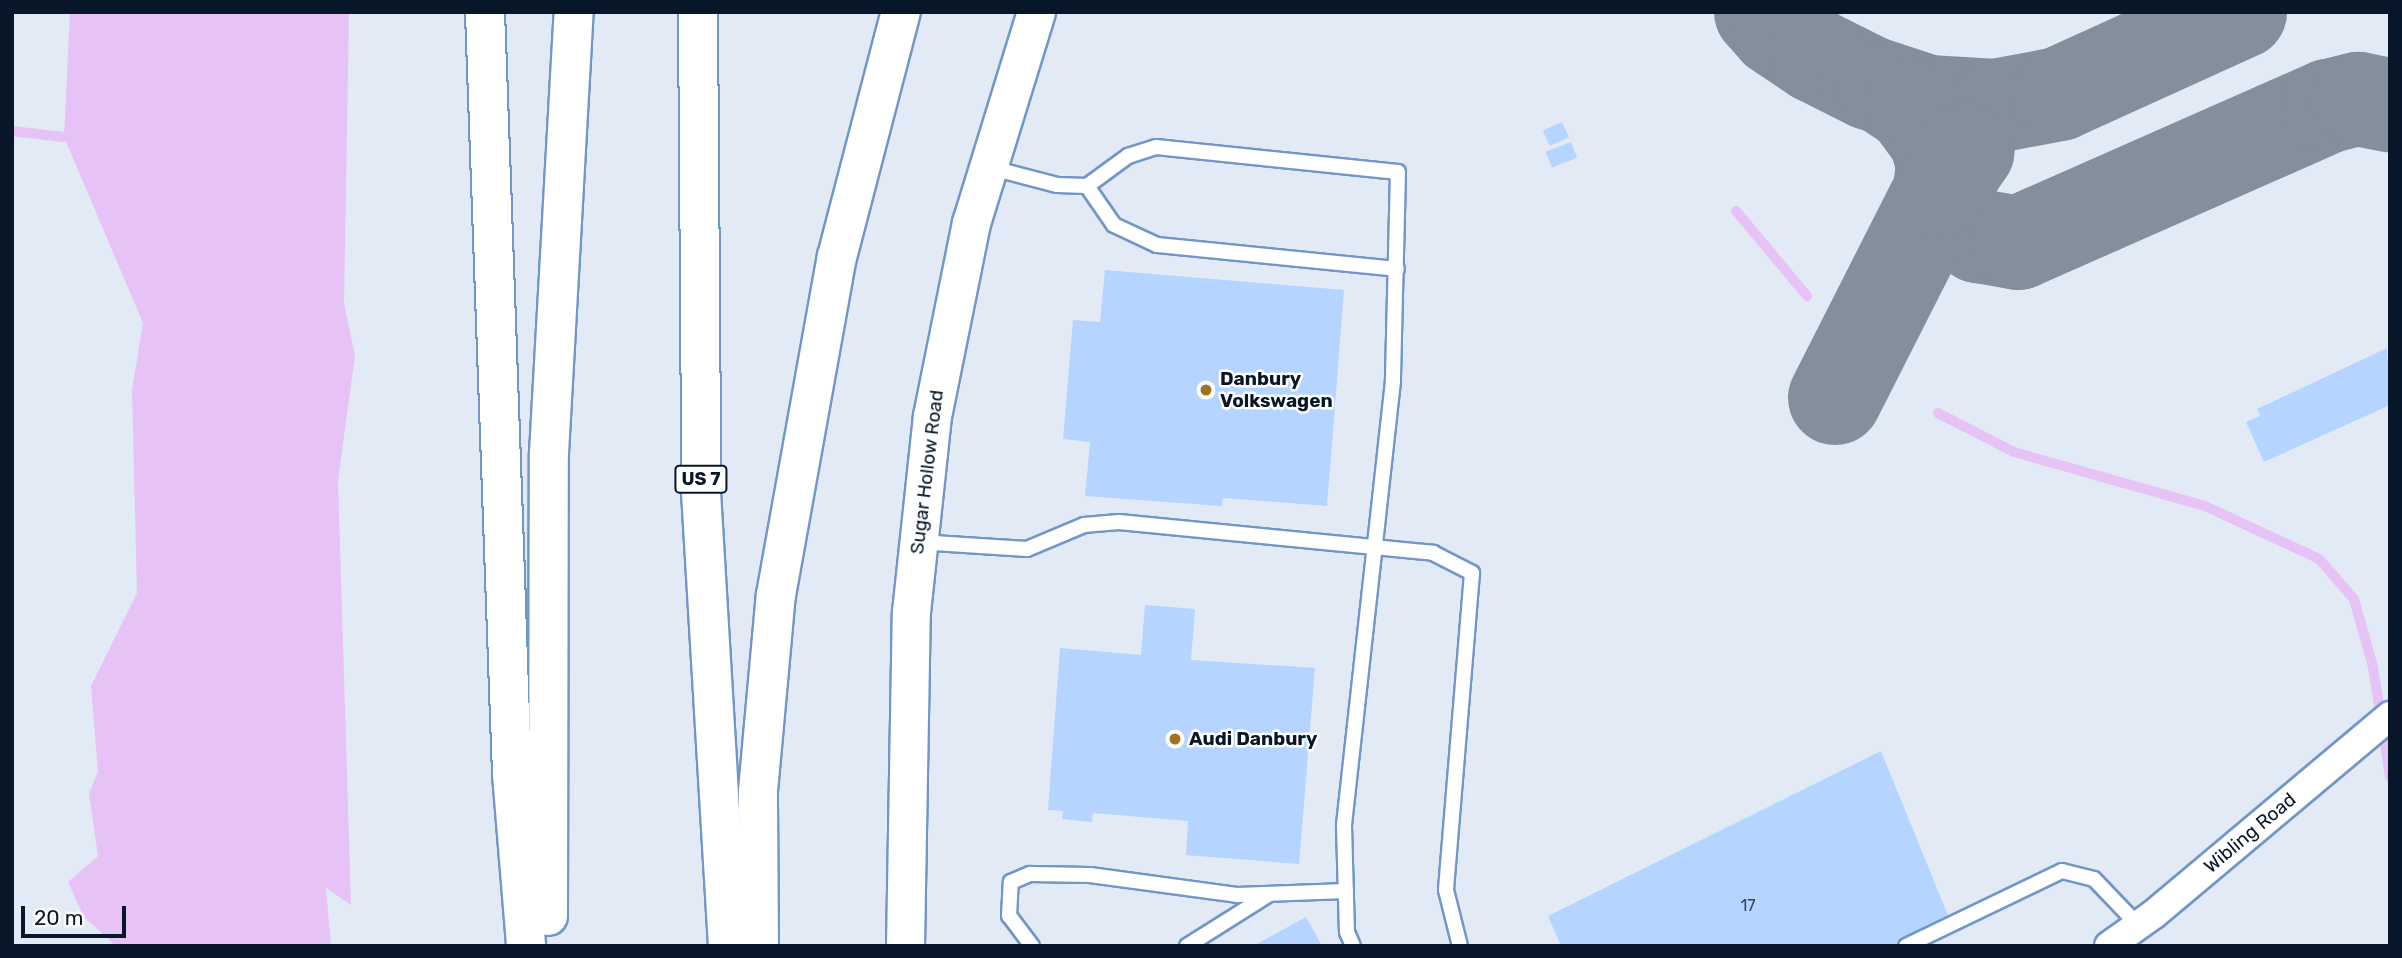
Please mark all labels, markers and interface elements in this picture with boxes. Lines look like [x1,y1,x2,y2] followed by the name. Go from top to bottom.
[1220,368,1333,412] place label: Danbury Volkswagen
[1198,382,1214,398] marker: Danbury Volkswagen
[906,388,948,556] street label: Sugar Hollow Road
[673,464,729,494] road number: US 7
[1189,728,1317,750] place label: Audi Danbury
[1167,731,1183,747] marker: Audi Danbury
[2199,788,2301,878] street label: Wibling Road
[24,892,130,936] scale bar
[1740,896,1756,916] house number: 17
[34,905,83,930] text: 20 m

